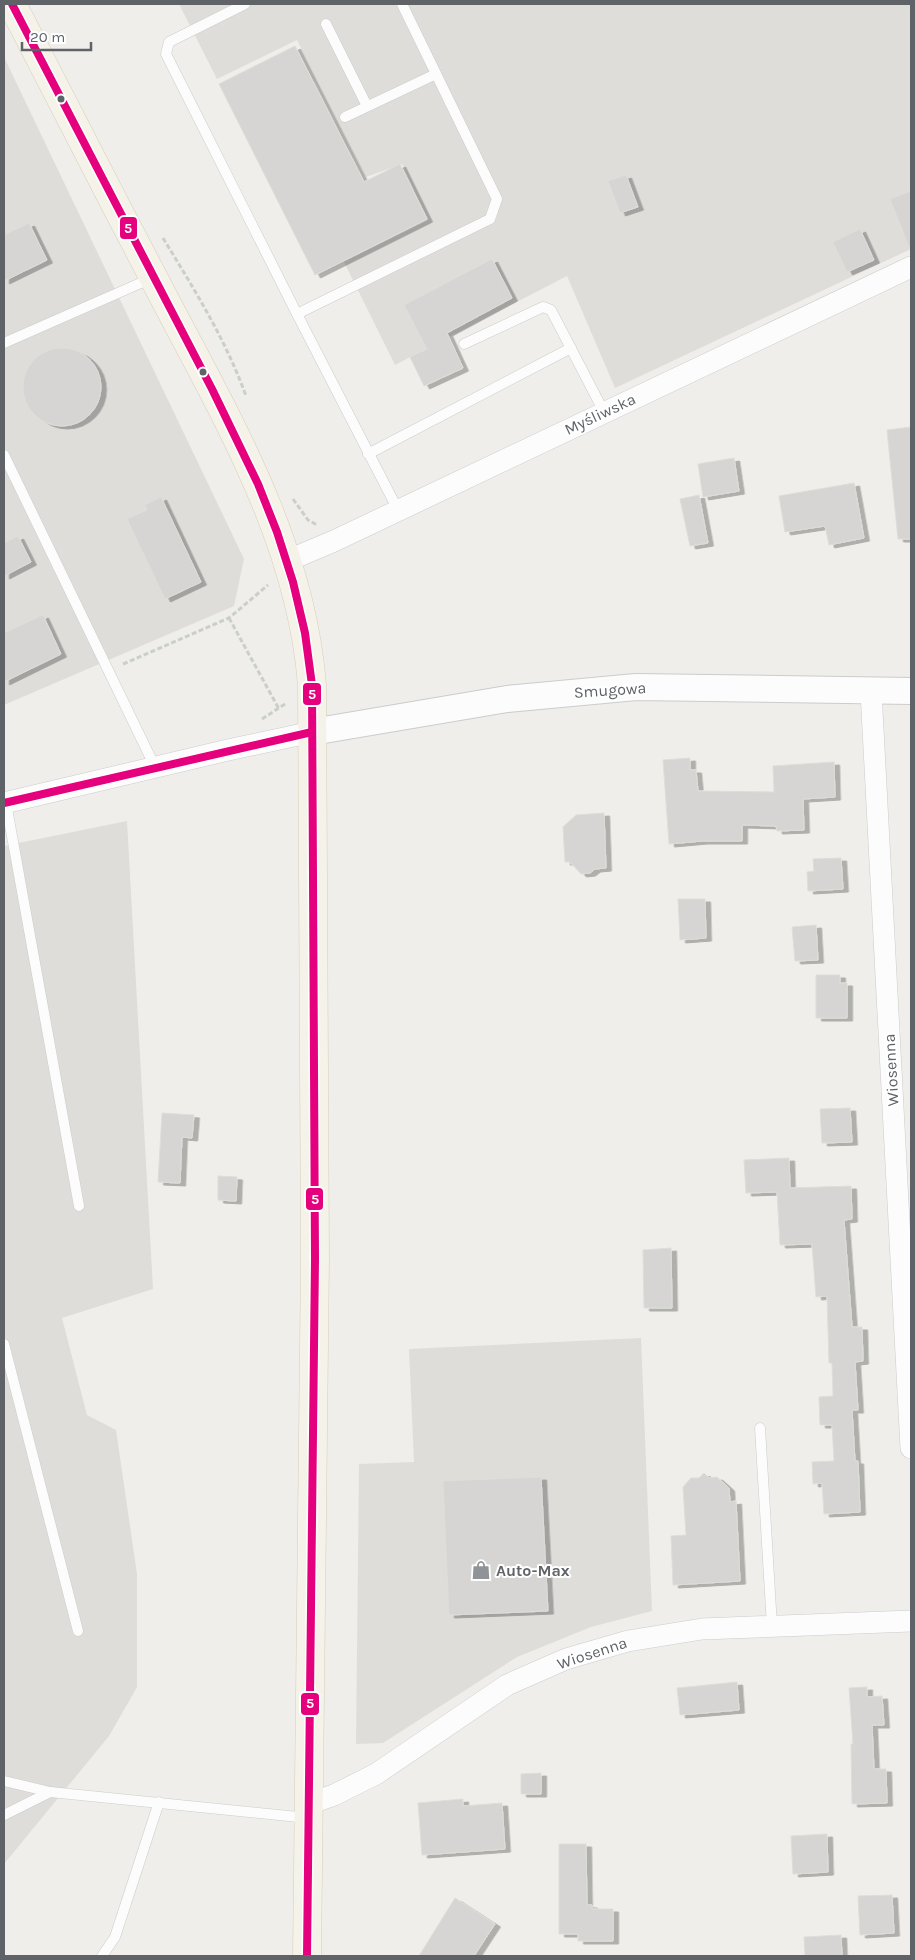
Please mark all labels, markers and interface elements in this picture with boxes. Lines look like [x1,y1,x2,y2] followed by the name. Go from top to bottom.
[22,20,91,52] scale bar
[30,28,65,46] text: 20 m
[56,94,66,104] unlabelled marker
[119,216,138,240] line badge: 5
[124,220,132,237] text: 5
[198,367,208,377] unlabelled marker
[561,389,639,439] street label: Myśliwska
[573,678,647,702] street label: Smugowa
[302,682,322,706] line badge: 5
[308,686,316,703] text: 5
[880,1033,902,1107] street label: Wiosenna
[305,1187,324,1211] line badge: 5
[311,1191,319,1208] text: 5
[470,1559,492,1581] shop icon: Auto-Max
[496,1561,570,1580] place label: Auto-Max
[555,1633,629,1673] street label: Wiosenna
[300,1692,320,1716] line badge: 5
[306,1695,314,1712] text: 5

